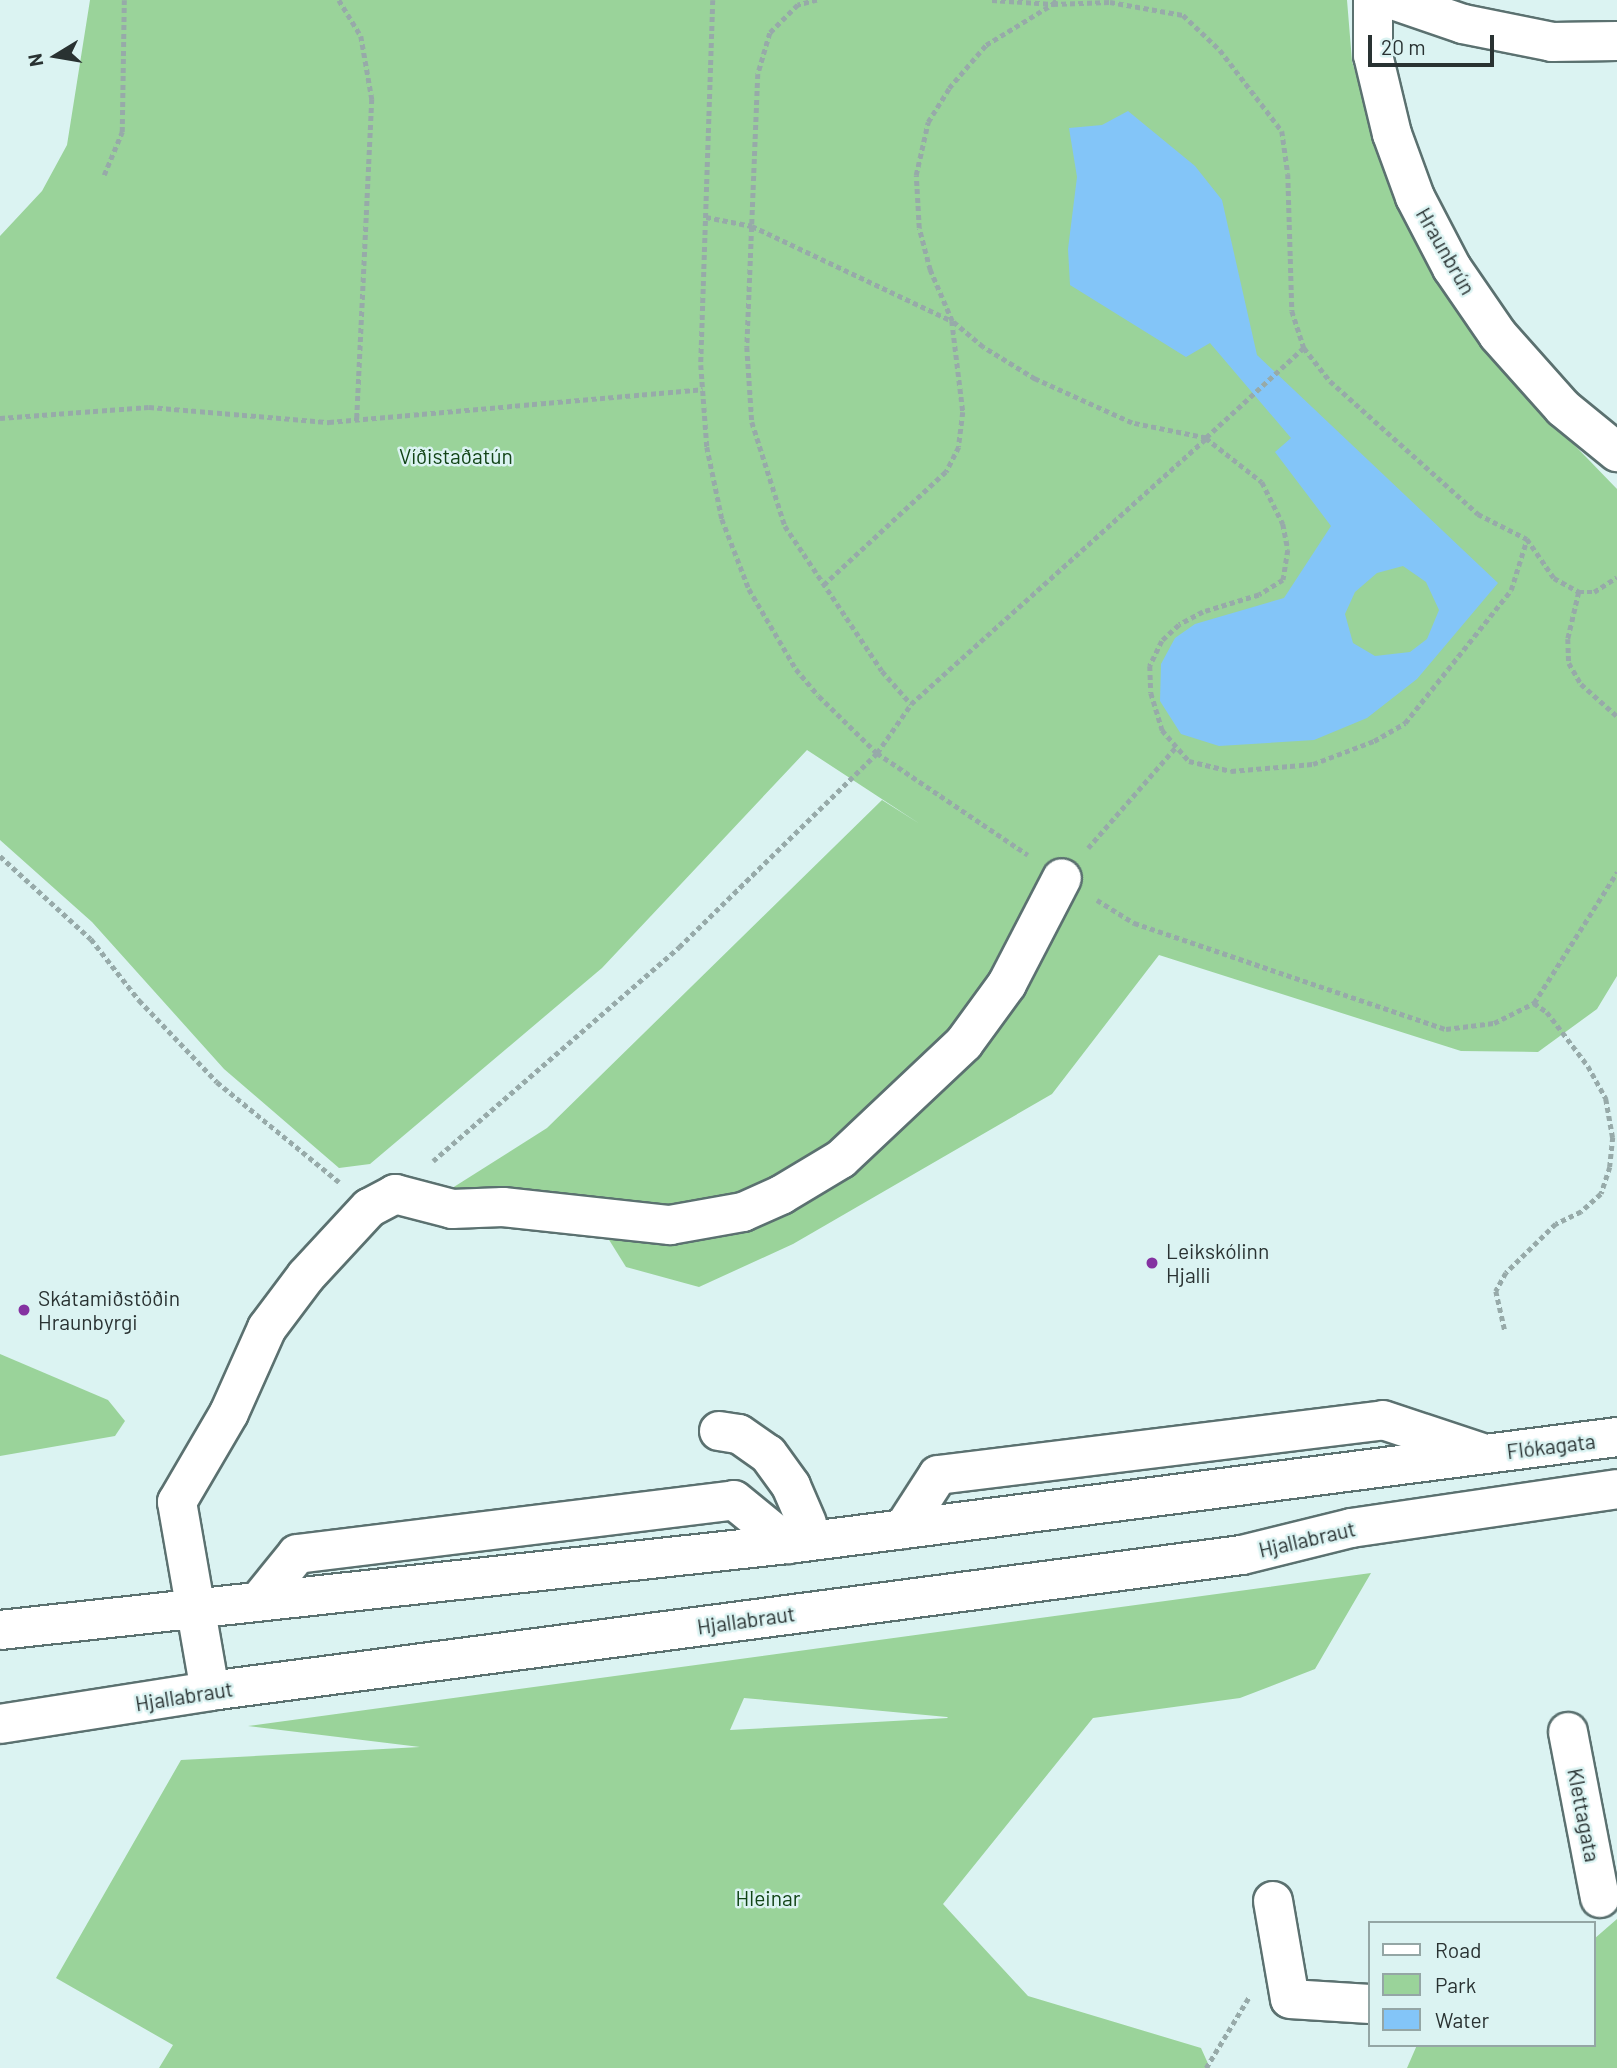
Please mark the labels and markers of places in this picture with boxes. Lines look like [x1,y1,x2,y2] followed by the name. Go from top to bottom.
[1166,1238,1269,1288] place label: Leikskólinn Hjalli
[1144,1255,1160,1271] marker: Leikskólinn Hjalli
[38,1285,180,1335] place label: Skátamiðstöðin Hraunbyrgi
[16,1302,32,1318] marker: Skátamiðstöðin Hraunbyrgi

